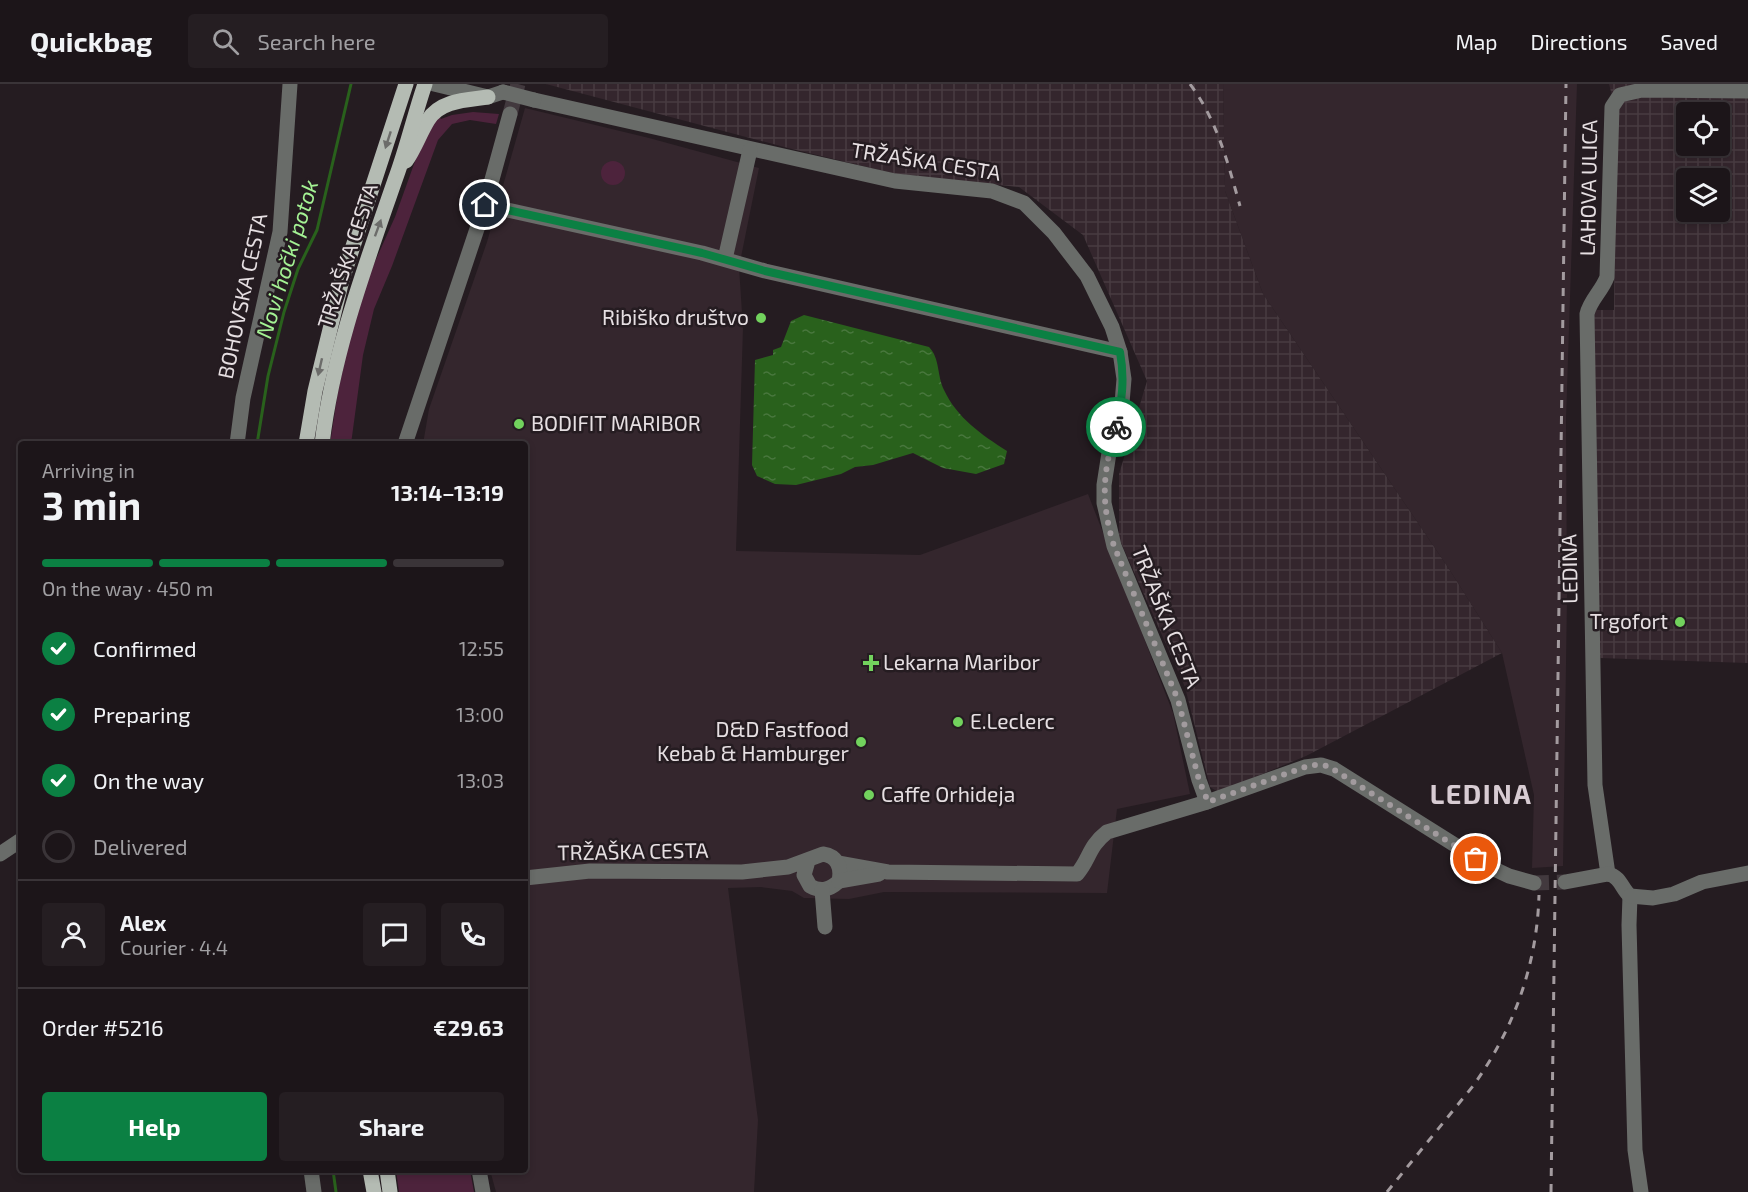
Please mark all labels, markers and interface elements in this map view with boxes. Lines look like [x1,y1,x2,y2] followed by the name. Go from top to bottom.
[188,14,608,68] search box
[30,24,152,58] text: Quickbag
[209,25,242,58] icon: search
[257,28,376,54] text: Search here
[1455,29,1498,54] text: Map
[1531,29,1627,54] text: Directions
[1660,29,1718,54] text: Saved
[1676,102,1730,222] map controls
[1676,102,1730,156] button: locate
[1574,120,1601,256] street label: LAHOVA ULICA
[383,131,392,149] one-way arrow
[850,136,1003,185] street label: TRŽAŠKA CESTA
[1676,168,1730,222] button: layers
[250,176,323,341] water label: Novi hočki potok
[459,179,510,230] pin
[311,180,382,331] street label: TRŽAŠKA CESTA
[468,188,501,221] icon: home
[212,211,271,381] street label: BOHOVSKA CESTA
[374,219,384,237] one-way arrow
[602,304,749,329] place label: Ribiško društvo
[754,311,768,325] marker: Ribiško društvo
[315,357,325,376] one-way arrow
[1086,397,1146,457] courier
[531,410,701,435] place label: BODIFIT MARIBOR
[1100,411,1133,444] icon: bike
[512,417,526,431] marker: BODIFIT MARIBOR
[42,458,135,482] text: Arriving in
[391,479,504,505] text: 13:14–13:19
[42,481,141,528] text: 3 min
[1555,534,1582,604] street label: LEDINA
[1127,542,1207,691] street label: TRŽAŠKA CESTA
[42,576,213,600] text: On the way · 450 m
[1590,608,1668,633] place label: Trgofort
[1673,615,1687,629] marker: Trgofort
[42,632,75,665] icon: check
[93,635,197,661] text: Confirmed
[459,636,504,660] text: 12:55
[883,649,1041,674] place label: Lekarna Maribor
[864,656,878,670] marker: Lekarna Maribor
[42,698,75,731] icon: check
[93,701,191,727] text: Preparing
[456,702,504,726] text: 13:00
[970,708,1055,733] place label: E.Leclerc
[951,715,965,729] marker: E.Leclerc
[657,716,850,765] place label: D&D Fastfood Kebab & Hamburger
[854,735,868,749] marker: D&D Fastfood Kebab & Hamburger
[42,764,75,797] icon: check
[93,767,204,793] text: On the way
[457,768,504,792] text: 13:03
[1430,777,1532,809] district label: LEDINA
[881,781,1015,807] place label: Caffe Orhideja
[862,788,876,802] marker: Caffe Orhideja
[93,833,188,859] text: Delivered
[1450,833,1501,884] pin
[557,837,709,864] street label: TRŽAŠKA CESTA
[1459,842,1492,875] icon: bag
[42,903,105,966] button: person
[363,903,426,966] button: chat
[441,903,504,966] button: phone
[120,909,166,935] text: Alex
[120,935,228,959] text: Courier · 4.4
[42,1014,164,1040] text: Order #5216
[433,1014,504,1040] text: €29.63
[42,1092,267,1161] button: Help
[279,1092,504,1161] button: Share

